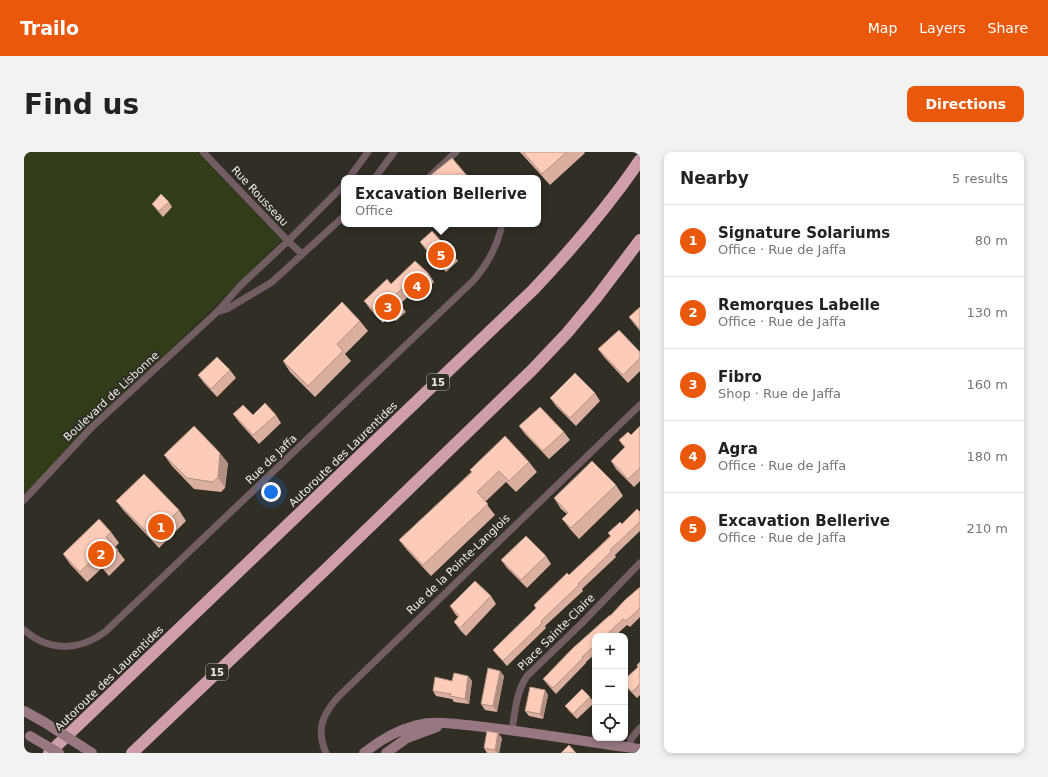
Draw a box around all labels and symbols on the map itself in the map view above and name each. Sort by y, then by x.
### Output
street label: Rue Rousseau [229,164,291,229]
pin: 5 [428,240,454,270]
pin: 4 [404,271,430,301]
pin: 3 [375,292,401,322]
street label: Boulevard de Lisbonne [61,349,162,444]
road number: 15 [427,374,449,390]
street label: Autoroute des Laurentides [286,399,400,510]
street label: Rue de Jaffa [243,432,300,487]
your location [261,482,281,502]
street label: Rue de la Pointe-Langlois [404,511,513,617]
pin: 1 [148,512,174,542]
pin: 2 [88,539,114,569]
street label: Place Sainte-Claire [515,591,598,673]
street label: Autoroute des Laurentides [52,623,166,734]
road number: 15 [206,664,228,680]

